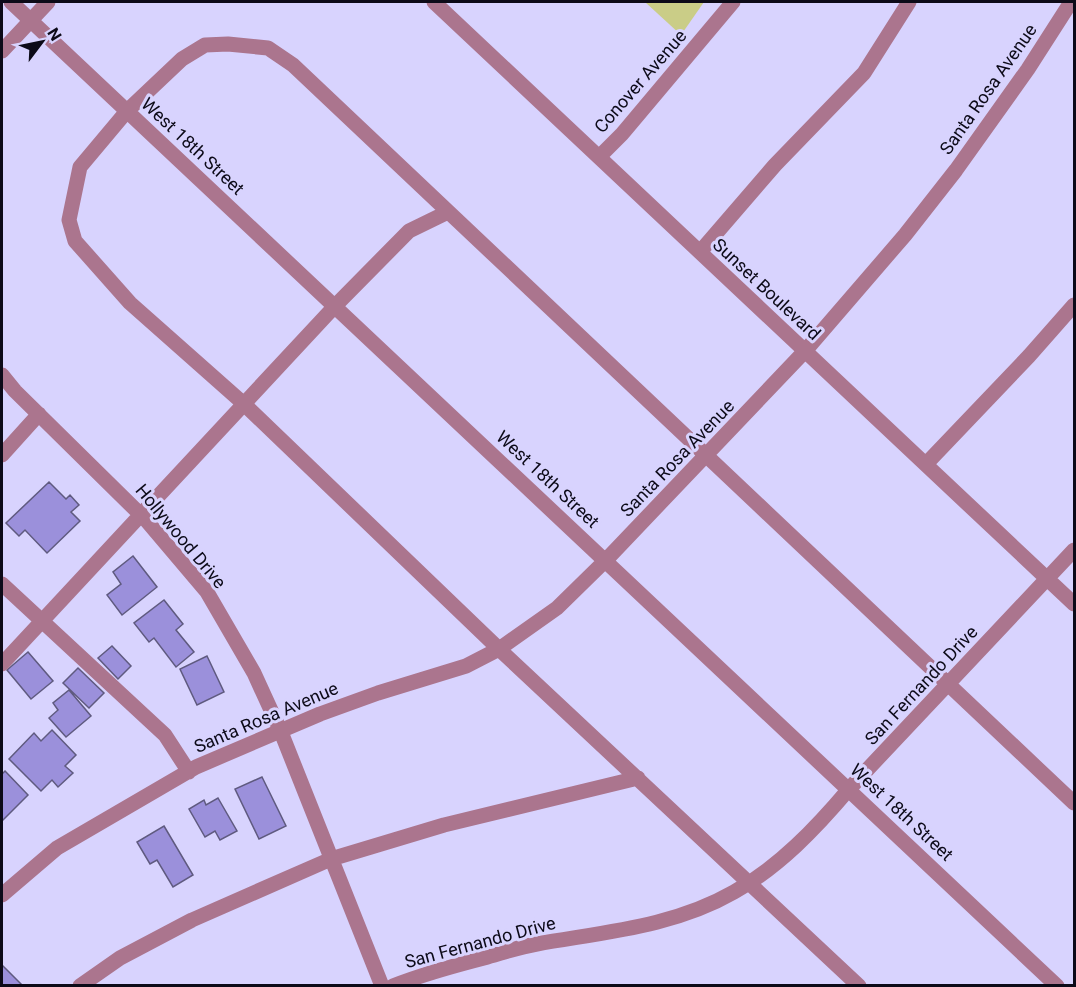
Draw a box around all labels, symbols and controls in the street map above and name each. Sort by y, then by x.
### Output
north arrow [12,12,72,72]
street label: Santa Rosa Avenue [935,20,1041,158]
text: N [43,24,65,44]
street label: Conover Avenue [590,25,690,137]
street label: West 18th Street [137,93,249,199]
street label: Sunset Boulevard [709,234,825,344]
street label: Santa Rosa Avenue [616,395,738,521]
street label: West 18th Street [492,426,604,532]
street label: Hollywood Drive [131,480,231,592]
street label: San Fernando Drive [860,621,982,749]
street label: Santa Rosa Avenue [191,677,341,757]
street label: West 18th Street [846,759,958,865]
street label: San Fernando Drive [402,912,558,972]

